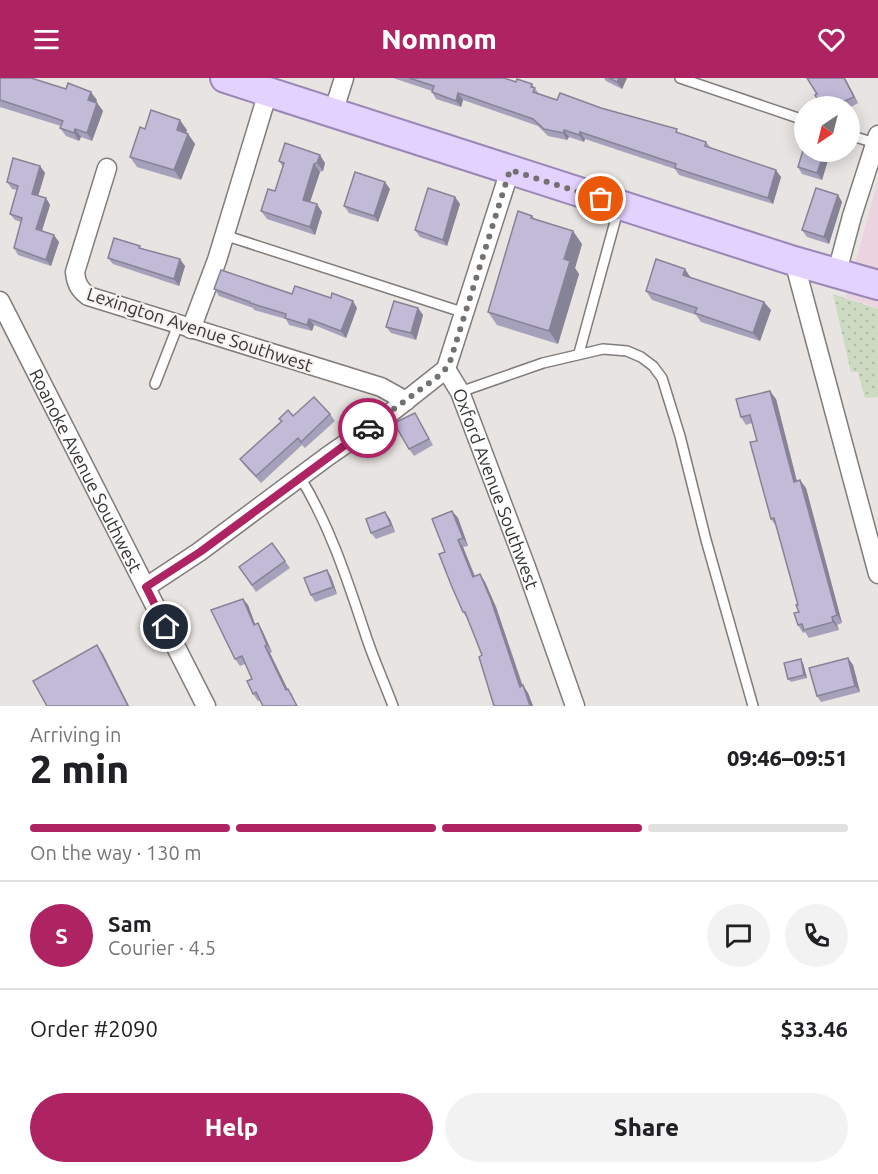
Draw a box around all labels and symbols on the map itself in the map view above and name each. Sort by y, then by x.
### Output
north arrow [794,96,860,162]
pin [575,173,626,224]
street label: Lexington Avenue Southwest [85,283,315,375]
street label: Roanoke Avenue Southwest [26,365,146,576]
street label: Oxford Avenue Southwest [449,385,543,592]
courier [338,398,398,458]
pin [140,601,191,652]

